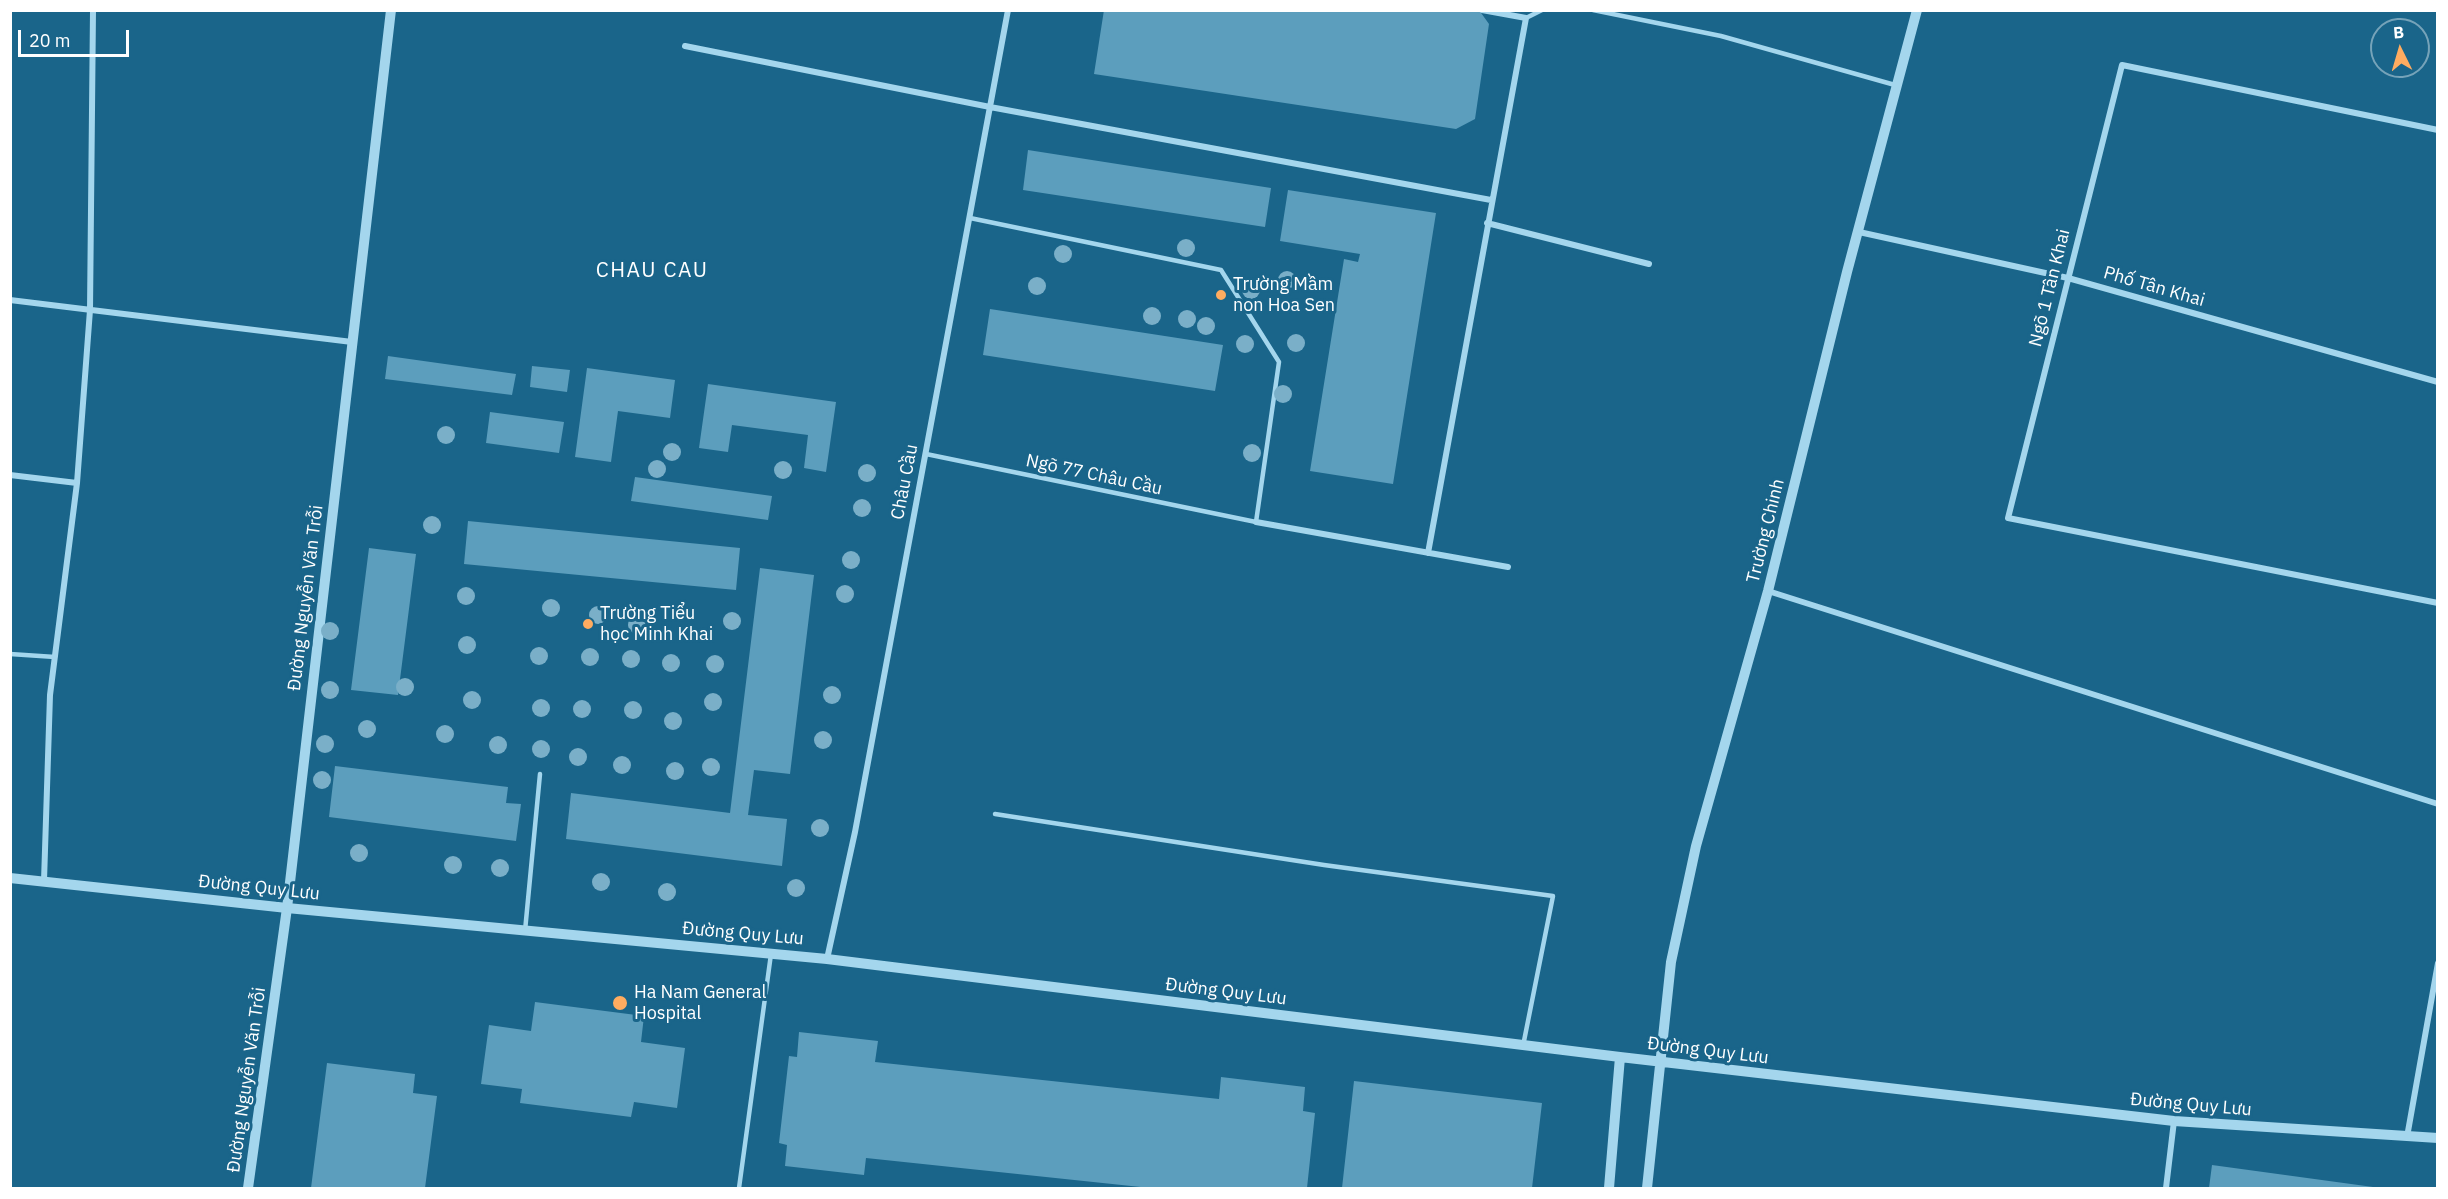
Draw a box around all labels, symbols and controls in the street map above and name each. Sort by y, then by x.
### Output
scale bar [21,18,132,56]
north arrow [2370,18,2430,78]
text: B [2392,22,2405,42]
text: 20 m [29,29,71,52]
street label: Ngõ 1 Tân Khai [2025,227,2075,349]
district label: CHAU CAU [596,258,708,284]
street label: Phố Tân Khai [2101,262,2207,312]
place label: Trường Mầm non Hoa Sen [1233,274,1335,316]
marker: Trường Mầm non Hoa Sen [1214,288,1228,302]
street label: Châu Cầu [887,442,923,522]
street label: Ngõ 77 Châu Cầu [1024,450,1164,500]
street label: Trường Chinh [1743,477,1789,585]
street label: Đường Nguyễn Văn Trỗi [284,504,328,692]
place label: Trường Tiểu học Minh Khai [600,603,713,646]
marker: Trường Tiểu học Minh Khai [581,617,595,631]
street label: Đường Quy Lưu [197,871,321,905]
street label: Đường Quy Lưu [681,918,805,950]
street label: Đường Quy Lưu [1164,974,1288,1010]
place label: Ha Nam General Hospital [634,982,766,1024]
street label: Đường Nguyễn Văn Trỗi [223,986,271,1174]
marker: Ha Nam General Hospital [611,994,629,1012]
street label: Đường Quy Lưu [1646,1033,1770,1069]
street label: Đường Quy Lưu [2129,1089,2253,1121]

